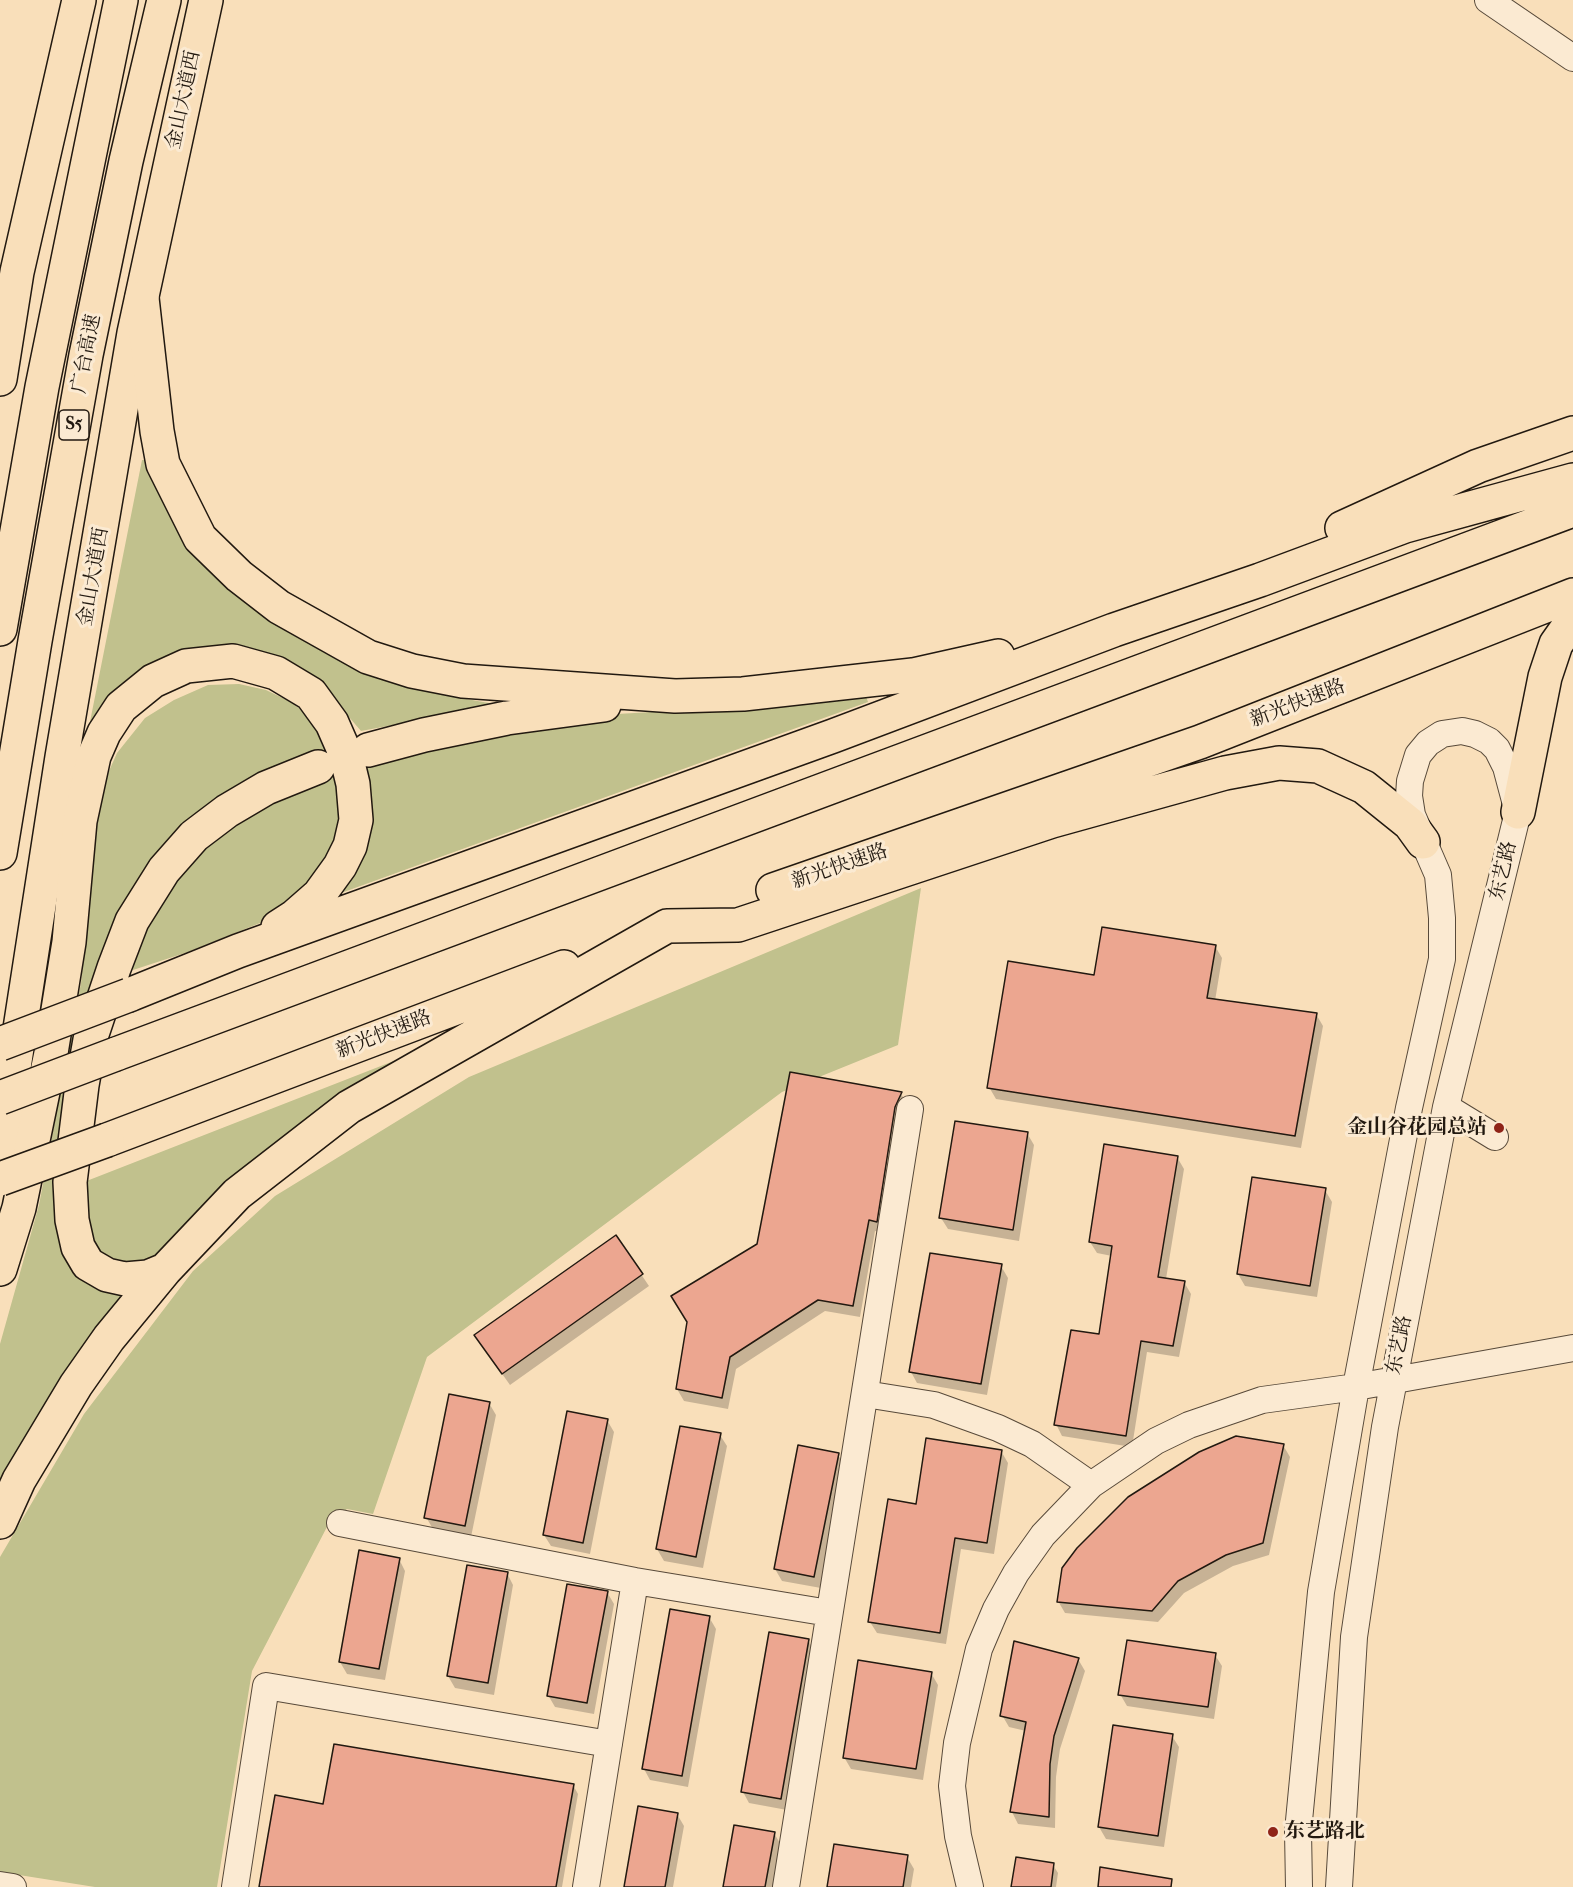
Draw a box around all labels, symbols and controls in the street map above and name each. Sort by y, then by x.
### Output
street label: 金山大道西 [162,49,206,151]
street label: 广台高速 [68,312,106,396]
road number: S5 [59,410,89,440]
street label: 金山大道西 [73,526,115,628]
street label: 新光快速路 [1247,675,1349,733]
street label: 新光快速路 [789,839,891,895]
street label: 东艺路 [1486,839,1522,903]
street label: 新光快速路 [333,1006,435,1064]
place label: 金山谷花园总站 [1347,1116,1487,1140]
marker: 金山谷花园总站 [1492,1121,1506,1135]
street label: 东艺路 [1382,1313,1418,1377]
place label: 东艺路北 [1285,1820,1365,1844]
marker: 东艺路北 [1266,1825,1280,1839]

